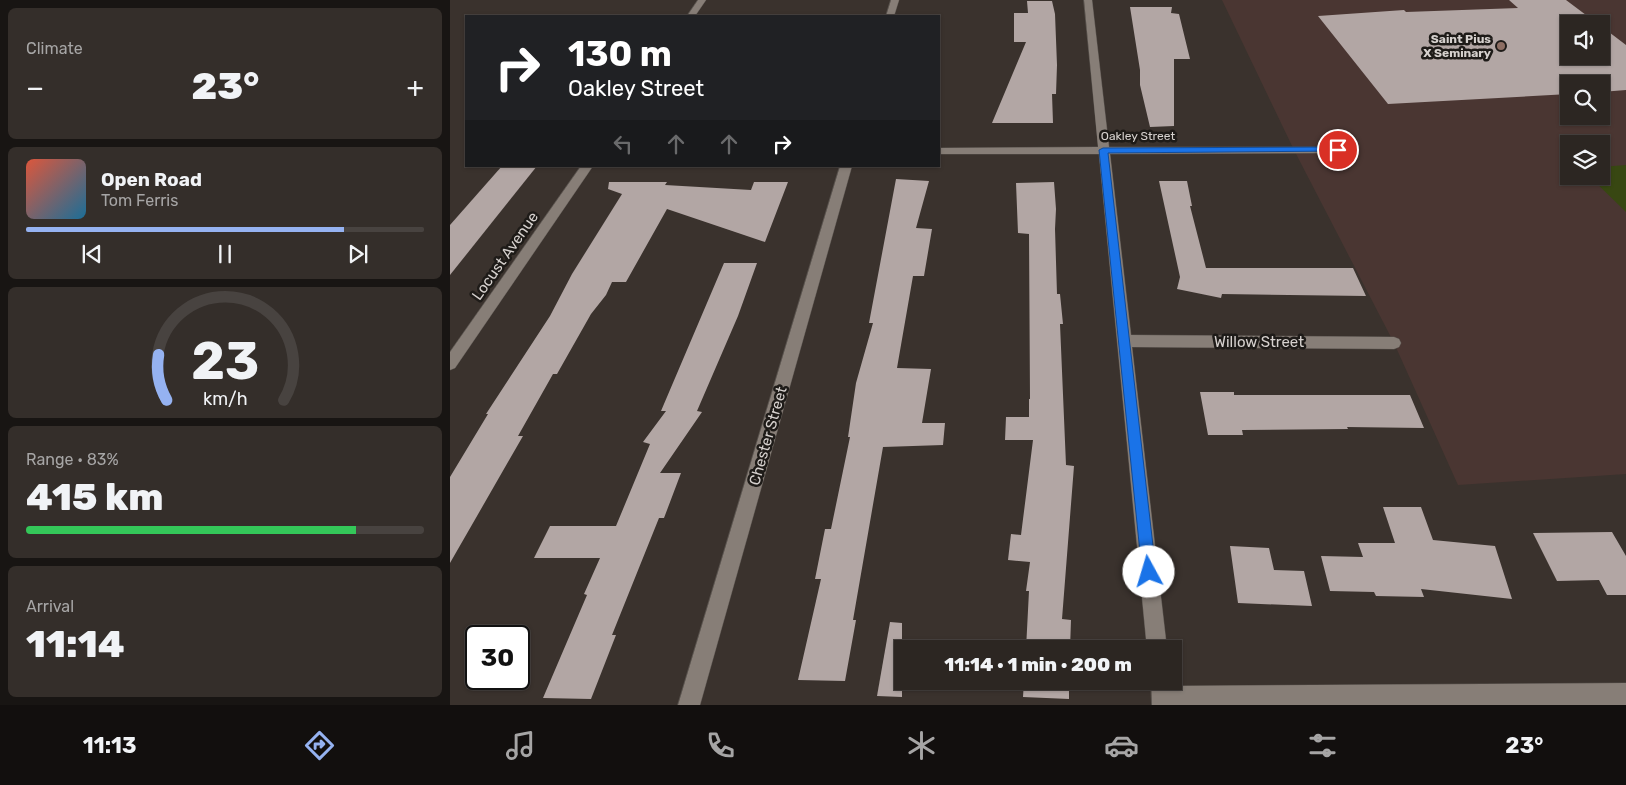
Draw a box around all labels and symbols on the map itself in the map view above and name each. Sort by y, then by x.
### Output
place label: Saint Pius X Seminary [1423,32,1491,60]
marker: Saint Pius X Seminary [1495,40,1507,52]
street label: Oakley Street [1101,129,1175,143]
pin [1317,129,1359,171]
street label: Locust Avenue [468,208,542,304]
street label: Willow Street [1214,333,1304,351]
street label: Chester Street [745,384,791,487]
position arrow [1122,545,1174,597]
speed limit sign: 30 [465,625,530,690]

